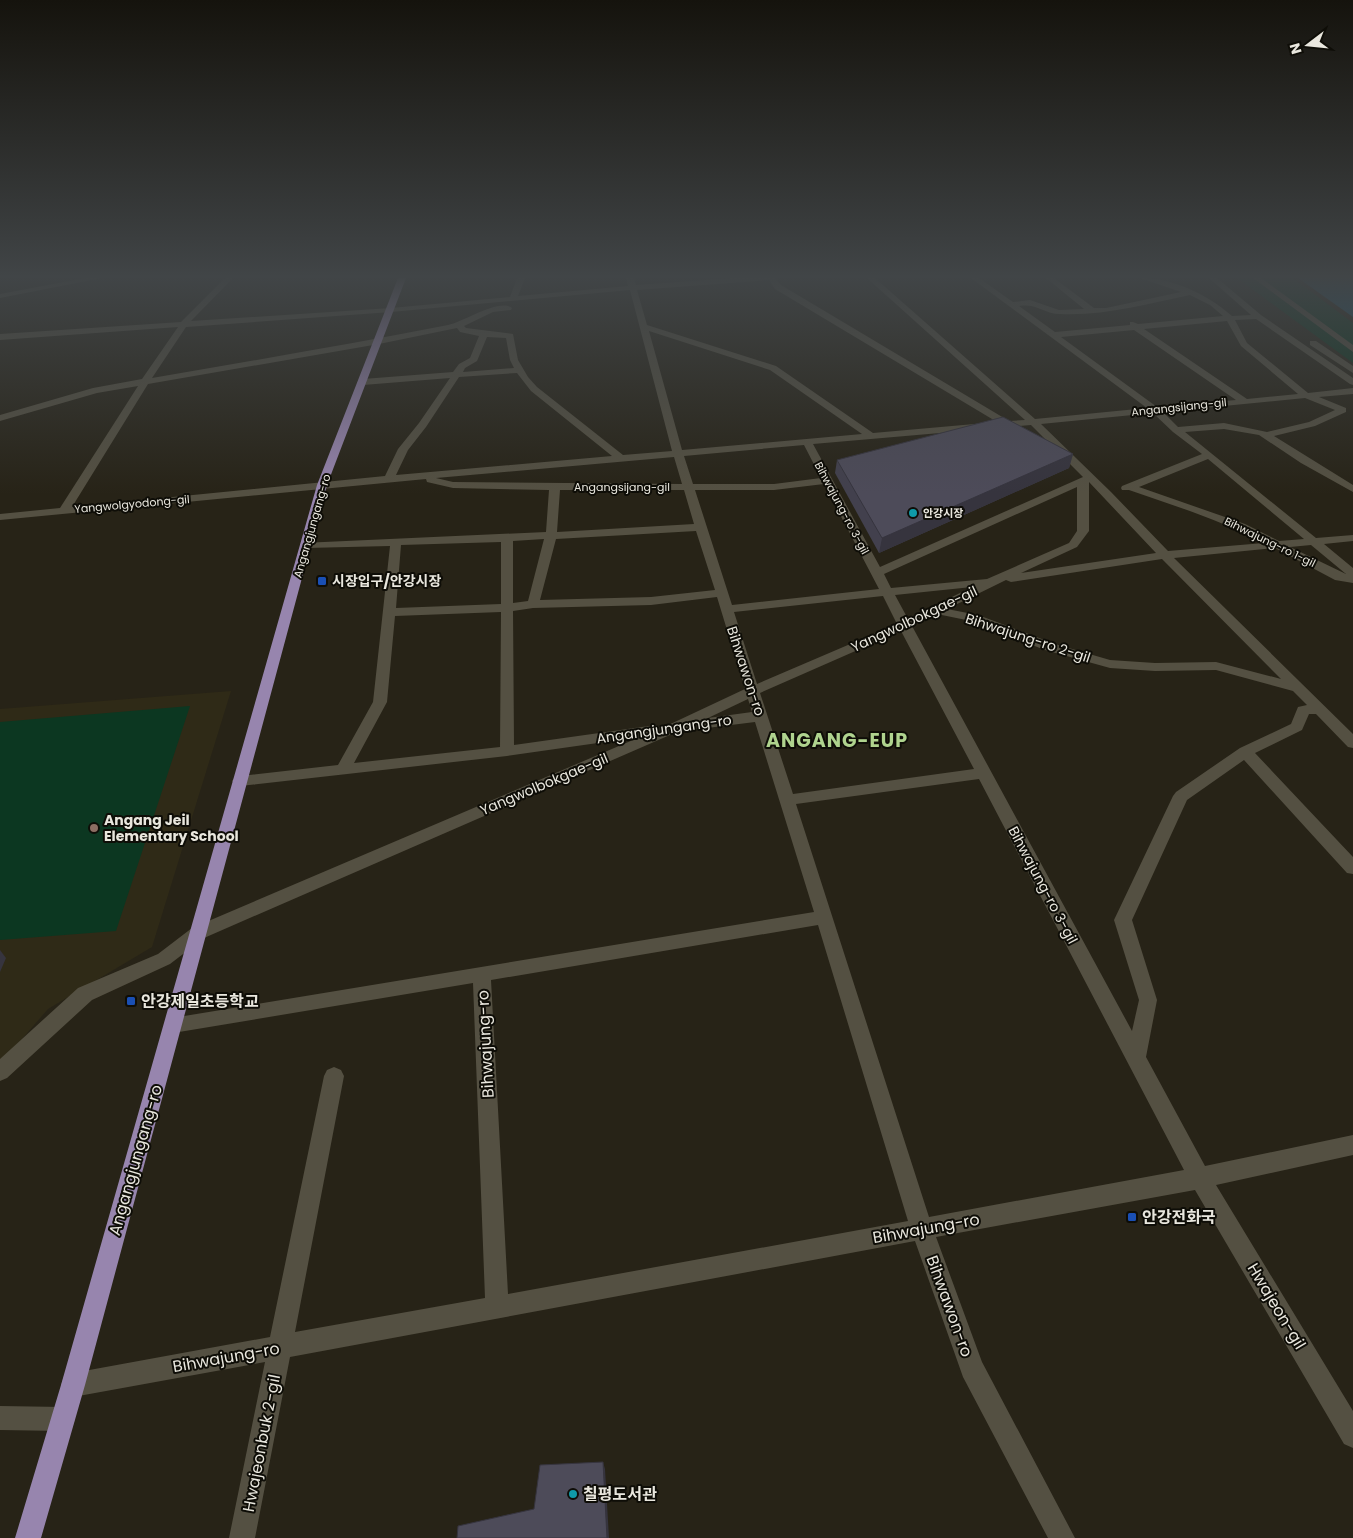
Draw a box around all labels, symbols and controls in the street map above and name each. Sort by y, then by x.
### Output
north arrow [1283,20,1333,70]
text: N [1284,41,1307,56]
street label: Angangsijang-gil [1131,394,1227,420]
street label: Bihwajung-ro 3-gil [811,459,873,557]
street label: Angangjungang-ro [290,472,334,580]
street label: Angangsijang-gil [574,479,670,495]
street label: Yangwolgyodong-gil [74,491,190,517]
place label: 안강시장 [923,505,963,521]
marker: 안강시장 [907,507,919,519]
street label: Bihwajung-ro 1-gil [1222,513,1318,571]
place label: 시장입구/안강시장 [332,571,442,591]
marker: 시장입구/안강시장 [316,575,328,587]
street label: Yangwolbokgae-gil [848,581,980,657]
street label: Bihwajung-ro 2-gil [963,608,1093,668]
street label: Bihwawon-ro [722,624,770,718]
street label: Angangjungang-ro [595,710,733,748]
district label: ANGANG-EUP [766,727,908,754]
street label: Yangwolbokgae-gil [477,748,611,820]
place label: Angang Jeil Elementary School [104,810,239,846]
marker: Angang Jeil Elementary School [88,822,100,834]
street label: Bihwajung-ro 3-gil [1003,823,1083,947]
street label: Bihwajung-ro [471,989,500,1099]
place label: 안강제일초등학교 [141,990,259,1013]
marker: 안강제일초등학교 [125,995,137,1007]
street label: Angangjungang-ro [103,1082,168,1238]
place label: 안강전화국 [1142,1206,1216,1229]
street label: Bihwajung-ro [871,1208,981,1249]
marker: 안강전화국 [1126,1211,1138,1223]
street label: Bihwawon-ro [921,1252,979,1360]
street label: Hwajeon-gil [1242,1259,1311,1354]
street label: Bihwajung-ro [171,1337,281,1378]
street label: Hwajeonbuk 2-gil [237,1372,286,1514]
place label: 칠평도서관 [583,1483,657,1506]
marker: 칠평도서관 [567,1488,579,1500]

